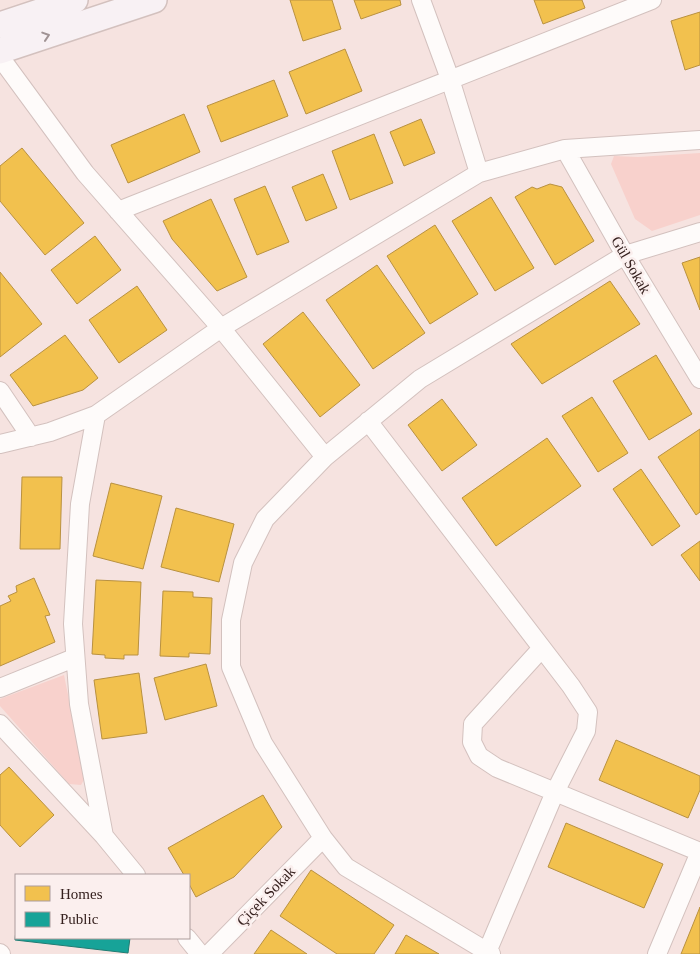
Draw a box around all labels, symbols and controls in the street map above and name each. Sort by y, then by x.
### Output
one-way arrow [42,32,50,42]
street label: Gül Sokak [608,233,654,297]
street label: Çiçek Sokak [234,863,299,929]
legend [15,874,190,939]
text: Homes [60,886,103,902]
text: Public [60,911,99,927]

